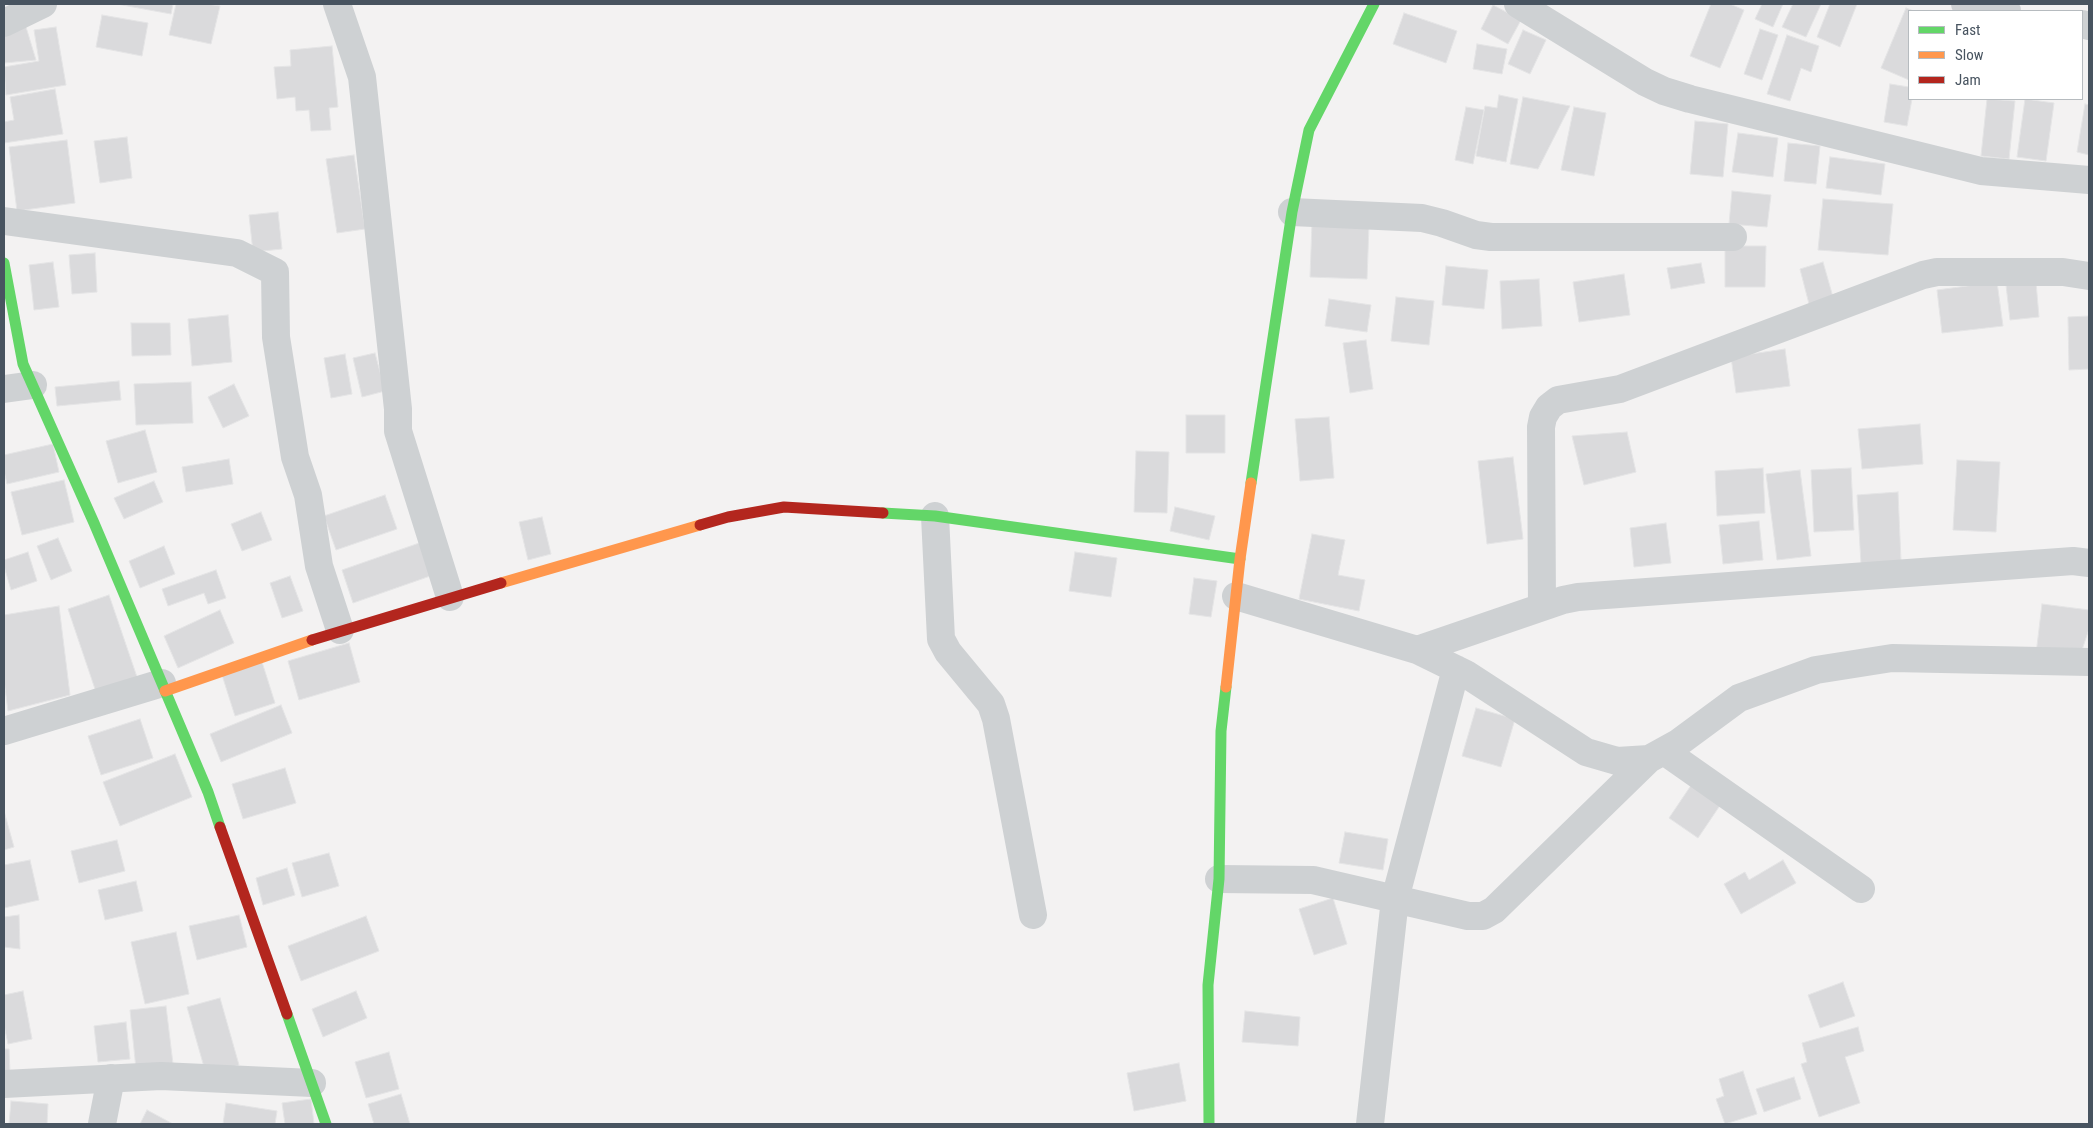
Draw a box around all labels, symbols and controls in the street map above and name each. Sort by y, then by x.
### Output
legend [1908,10,2083,100]
text: Fast [1955,21,1980,39]
text: Slow [1955,46,1984,64]
text: Jam [1955,71,1981,89]

